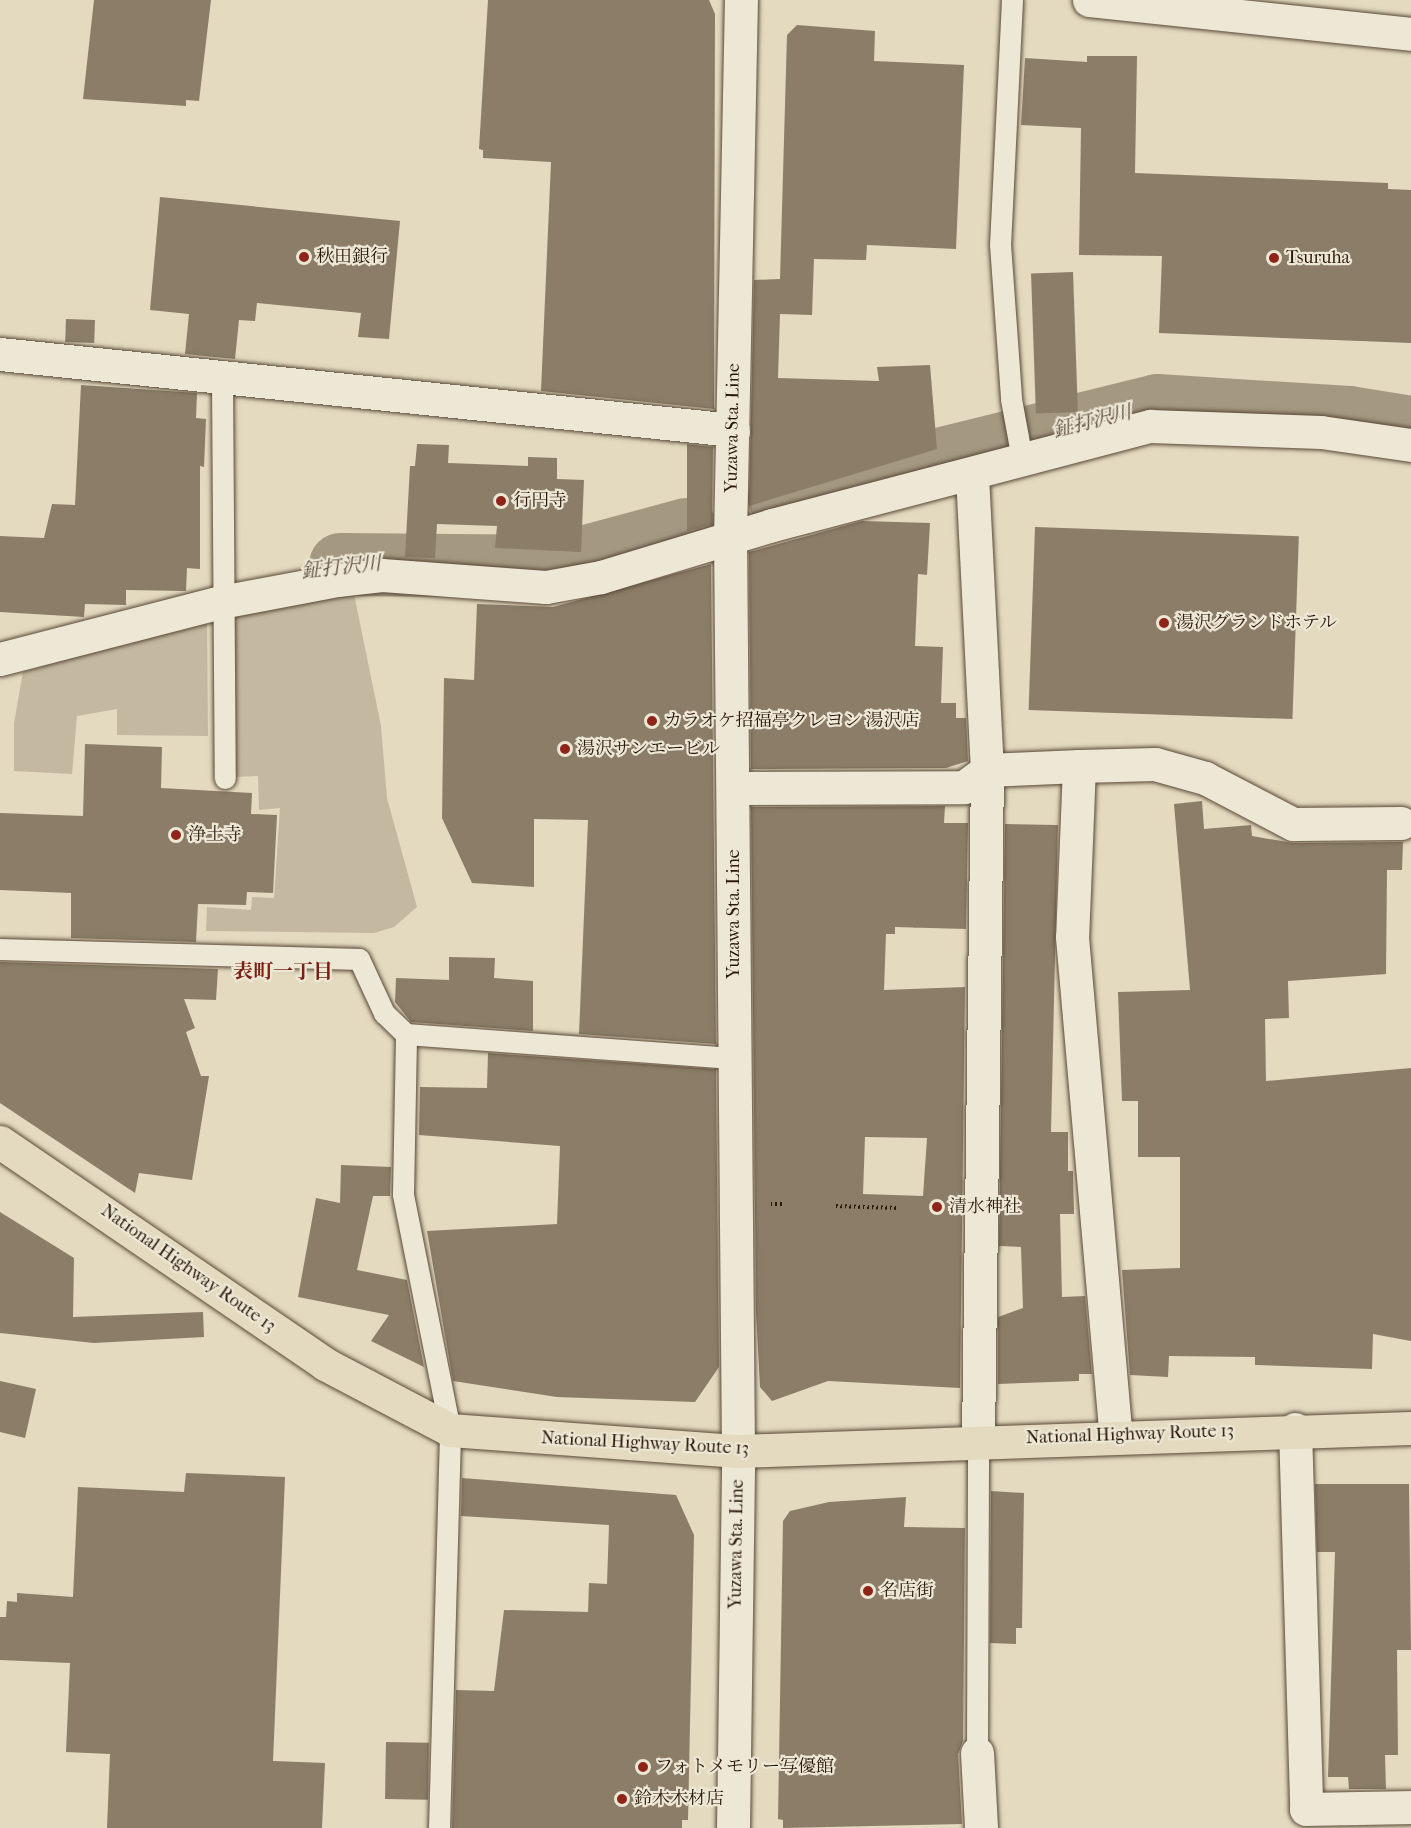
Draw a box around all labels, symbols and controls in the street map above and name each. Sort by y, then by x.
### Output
place label: 秋田銀行 [316,246,388,268]
place label: Tsuruha [1286,247,1350,269]
marker: 秋田銀行 [297,250,311,264]
marker: Tsuruha [1267,251,1281,265]
street label: Yuzawa Sta. Line [721,363,745,493]
water label: 鉦打沢川 [1050,400,1134,442]
place label: 行円寺 [513,490,567,512]
marker: 行円寺 [494,494,508,508]
water label: 鉦打沢川 [300,551,382,583]
place label: 湯沢グランドホテル [1176,612,1338,634]
marker: 湯沢グランドホテル [1157,616,1171,630]
place label: カラオケ招福亭クレヨン 湯沢店 [664,710,920,732]
marker: カラオケ招福亭クレヨン 湯沢店 [645,714,659,728]
place label: 湯沢サンエービル [577,738,721,760]
marker: 湯沢サンエービル [558,742,572,756]
place label: 浄土寺 [188,824,242,846]
marker: 浄土寺 [169,828,183,842]
street label: Yuzawa Sta. Line [723,849,745,979]
district label: 表町一丁目 [233,959,333,983]
place label: 清水神社 [949,1196,1021,1218]
street label: National Highway Route 13 [97,1200,279,1338]
marker: 清水神社 [930,1200,944,1214]
street label: National Highway Route 13 [1026,1421,1234,1449]
street label: National Highway Route 13 [540,1428,750,1460]
street label: Yuzawa Sta. Line [725,1479,749,1609]
place label: 名店街 [880,1580,934,1602]
marker: 名店街 [861,1584,875,1598]
place label: フォトメモリー写優館 [655,1756,835,1778]
marker: フォトメモリー写優館 [636,1760,650,1774]
place label: 鈴木木材店 [634,1788,724,1810]
marker: 鈴木木材店 [615,1792,629,1806]

